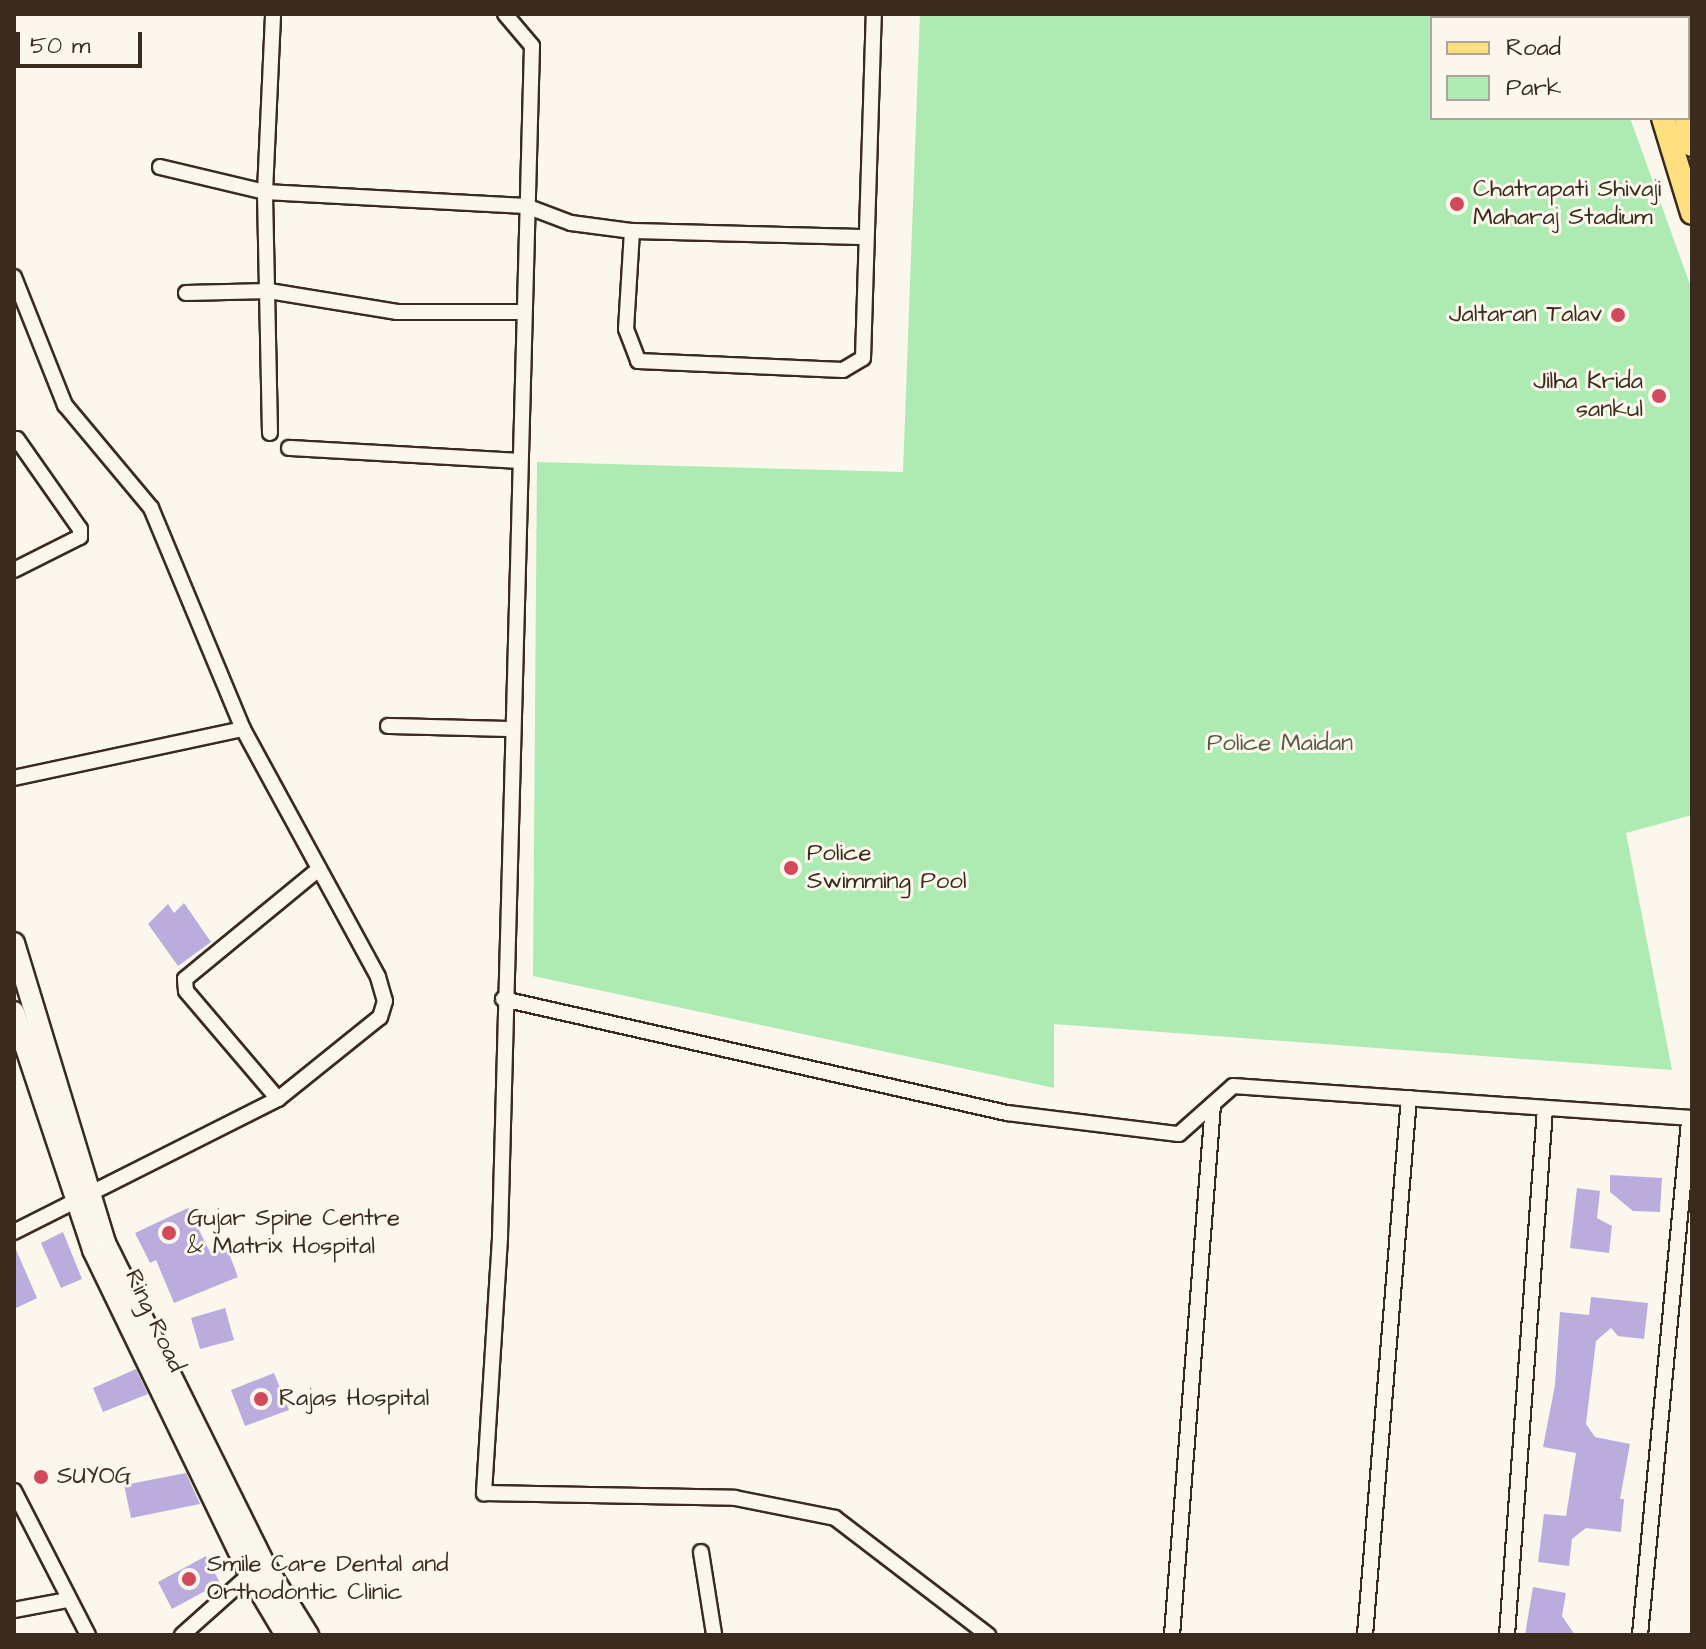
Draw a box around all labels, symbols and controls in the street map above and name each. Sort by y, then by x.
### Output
scale bar [20,16,146,66]
legend [1430,16,1690,120]
text: 50 m [30,29,90,63]
text: Road [1506,31,1561,65]
text: Park [1506,71,1562,105]
place label: Chatrapati Shivaji Maharaj Stadium [1473,176,1661,232]
marker: Chatrapati Shivaji Maharaj Stadium [1448,195,1466,213]
place label: Jaltaran Talav [1449,301,1602,329]
marker: Jaltaran Talav [1609,306,1627,324]
place label: Jilha Krida sankul [1533,368,1643,424]
marker: Jilha Krida sankul [1650,387,1668,405]
park label: Police Maidan [1207,730,1353,758]
place label: Police Swimming Pool [807,840,967,896]
marker: Police Swimming Pool [782,859,800,877]
place label: Gujar Spine Centre & Matrix Hospital [187,1205,400,1261]
marker: Gujar Spine Centre & Matrix Hospital [158,1222,180,1244]
street label: Ring Road [118,1265,190,1377]
place label: Rajas Hospital [279,1385,429,1413]
marker: Rajas Hospital [250,1388,272,1410]
place label: SUYOG [57,1463,131,1491]
marker: SUYOG [32,1468,50,1486]
place label: Smile Care Dental and Orthodontic Clinic [207,1551,448,1607]
marker: Smile Care Dental and Orthodontic Clinic [178,1568,200,1590]

